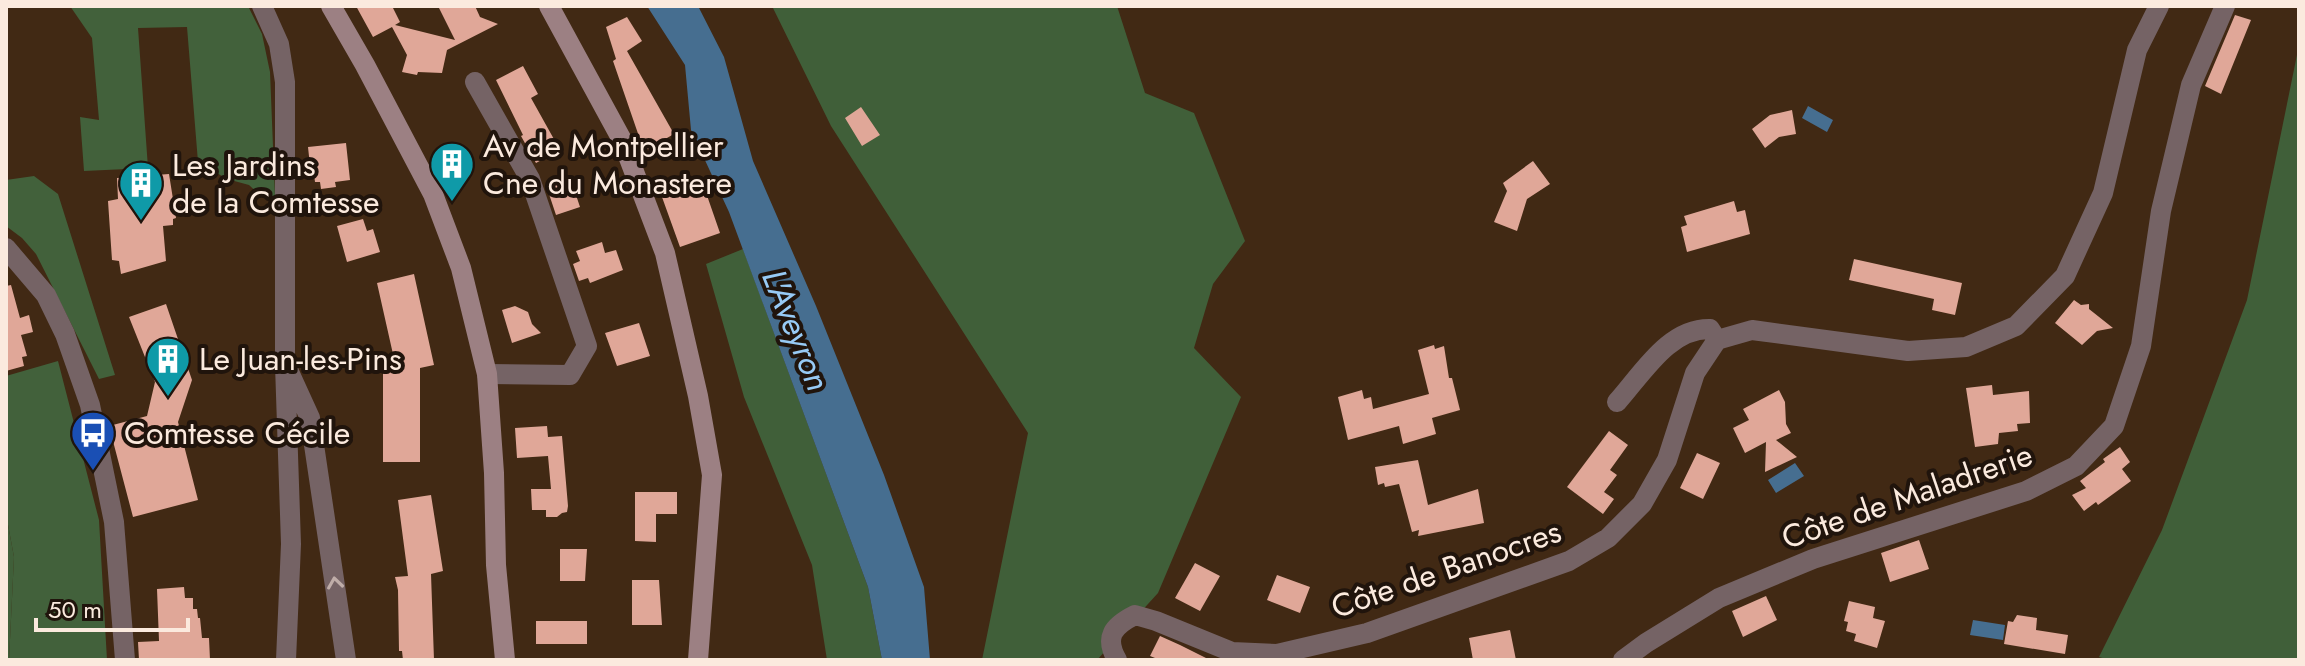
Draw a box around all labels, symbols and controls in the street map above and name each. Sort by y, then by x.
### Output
place label: Av de Montpellier Cne du Monastere [483,123,732,206]
building icon: Av de Montpellier Cne du Monastere [428,140,476,203]
place label: Les Jardins de la Comtesse [172,142,379,225]
building icon: Les Jardins de la Comtesse [117,159,165,222]
water label: L'Aveyron [749,262,843,398]
building icon: Le Juan-les-Pins [144,335,192,398]
place label: Le Juan-les-Pins [199,336,402,382]
bus stop icon: Comtesse Cécile [69,409,117,472]
place label: Comtesse Cécile [124,410,350,456]
street label: Côte de Maladrerie [1775,432,2039,560]
street label: Côte de Banocres [1325,508,1567,630]
one-way arrow [327,576,344,590]
scale bar [36,582,188,632]
text: 50 m [48,592,102,627]

